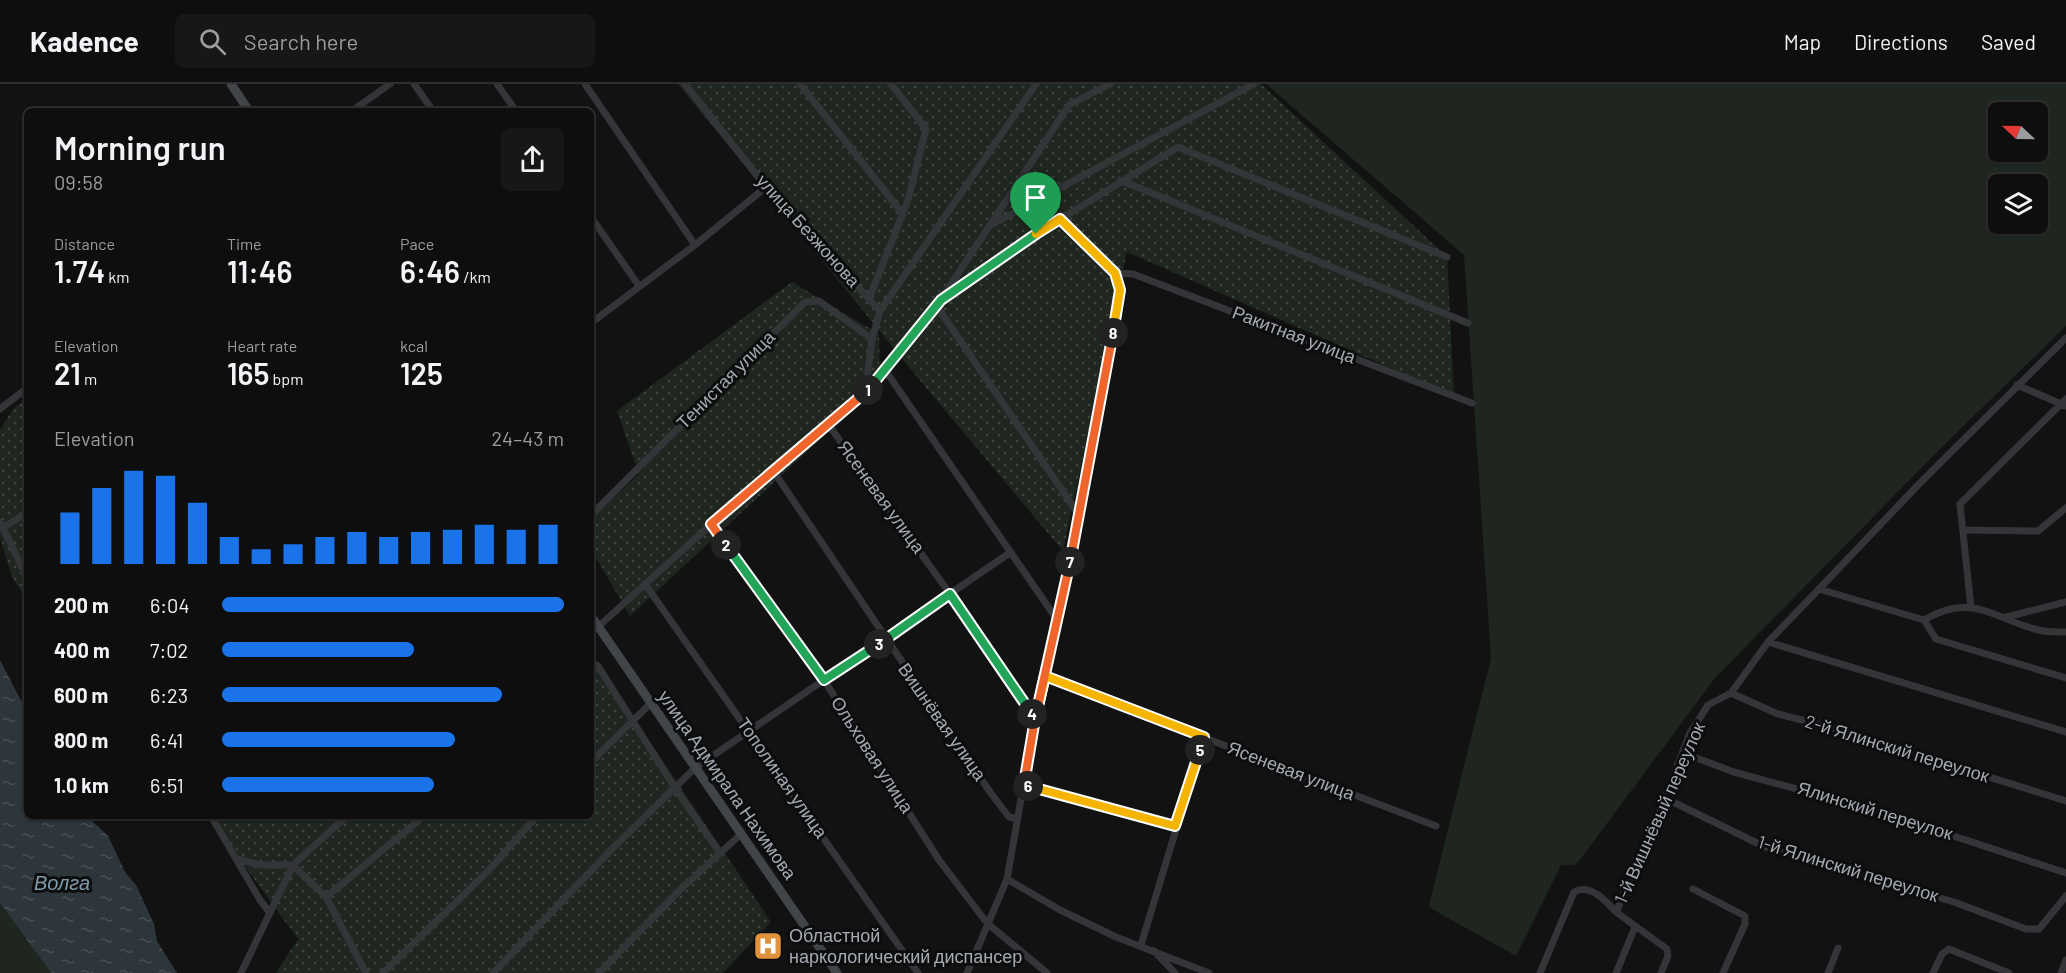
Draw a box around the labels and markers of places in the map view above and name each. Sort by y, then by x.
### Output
pin [1010,172,1061,234]
pin: 8 [1098,318,1128,348]
pin: 1 [853,375,883,405]
pin: 2 [711,530,741,560]
pin: 7 [1055,547,1085,577]
pin: 3 [864,629,894,659]
pin: 4 [1017,699,1047,729]
pin: 5 [1185,735,1215,765]
pin: 6 [1013,771,1043,801]
place label: Областной наркологический диспансер [789,924,1022,967]
hospital icon: Областной наркологический диспансер [752,930,784,962]

